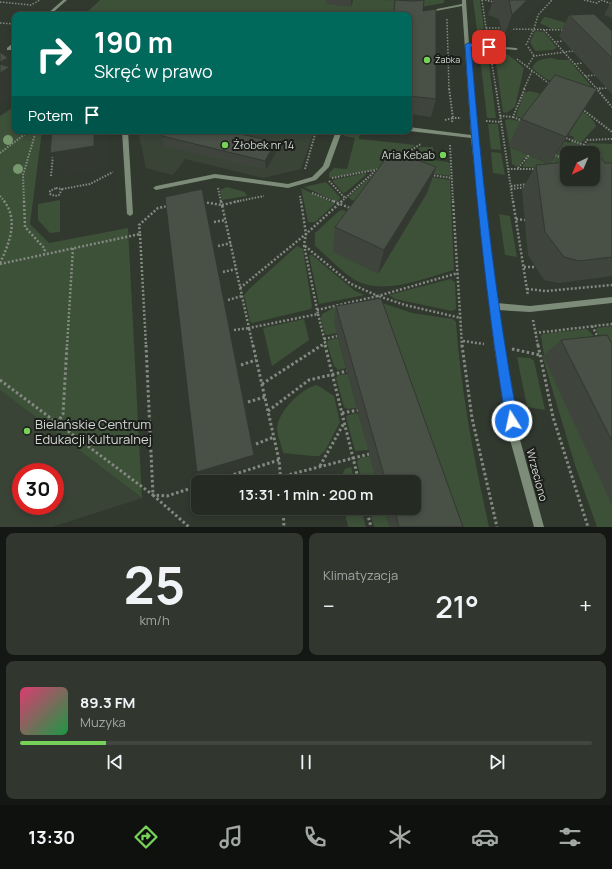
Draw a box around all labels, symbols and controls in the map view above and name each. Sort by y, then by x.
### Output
text: 190 m [94,23,173,61]
icon: right [28,28,80,80]
pin [472,30,506,64]
icon: arrive [478,36,500,58]
place label: Żabka [435,53,460,66]
marker: Żabka [422,55,432,65]
text: Skręć w prawo [94,59,213,83]
icon: arrive [81,104,103,126]
text: Potem [28,105,73,126]
place label: Żłobek nr 14 [233,137,294,152]
marker: Żłobek nr 14 [220,140,230,150]
north arrow [560,146,600,186]
map controls [560,146,600,186]
place label: Aria Kebab [382,147,435,162]
marker: Aria Kebab [438,150,448,160]
position arrow [491,400,533,442]
place label: Bielańskie Centrum Edukacji Kulturalnej [35,415,152,448]
marker: Bielańskie Centrum Edukacji Kulturalnej [22,426,32,436]
street label: Wrzeciono [523,447,552,503]
speed limit sign: 30 [12,463,64,515]
text: 13:31 · 1 min · 200 m [239,484,373,505]
text: 25 [124,549,185,620]
text: Klimatyzacja [323,566,398,584]
text: 21° [435,586,479,627]
text: − [323,591,335,621]
text: + [579,591,592,621]
text: km/h [139,611,170,629]
text: 89.3 FM [80,692,135,713]
text: Muzyka [80,713,126,731]
icon: previous [104,751,126,773]
icon: pause [295,751,317,773]
icon: next [486,751,508,773]
icon: directions [132,823,160,851]
icon: music [217,823,245,851]
icon: phone [301,823,329,851]
icon: climate [386,823,414,851]
icon: car [471,823,499,851]
icon: filters [556,823,584,851]
text: 13:30 [28,825,75,849]

